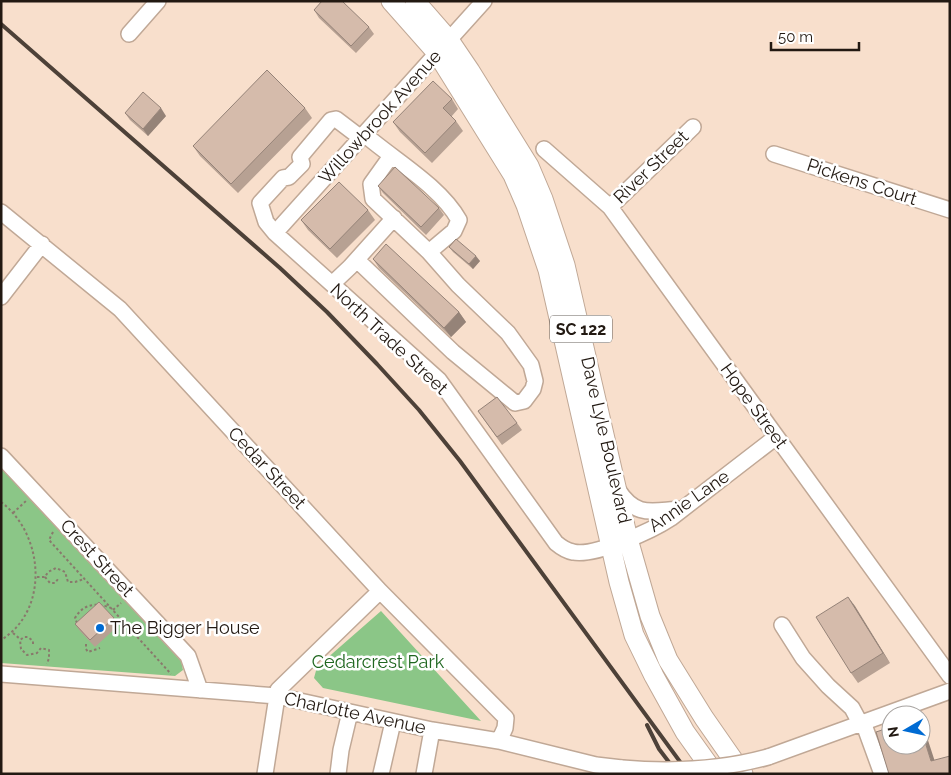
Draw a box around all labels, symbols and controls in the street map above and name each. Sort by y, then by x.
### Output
scale bar [771,20,858,52]
text: 50 m [778,28,813,46]
street label: Willowbrook Avenue [314,45,446,188]
street label: River Street [609,126,692,207]
street label: Pickens Court [804,154,920,209]
street label: North Trade Street [326,279,452,399]
road number: SC 122 [550,316,612,342]
street label: Dave Lyle Boulevard [577,354,636,525]
street label: Hope Street [717,359,792,452]
street label: Cedar Street [224,422,311,513]
street label: Annie Lane [644,465,733,536]
street label: Crest Street [56,515,139,601]
place label: The Bigger House [110,617,260,638]
marker: The Bigger House [94,622,106,634]
park label: Cedarcrest Park [312,651,445,672]
street label: Charlotte Avenue [282,687,428,738]
north arrow [881,705,931,755]
text: N [884,726,902,739]

